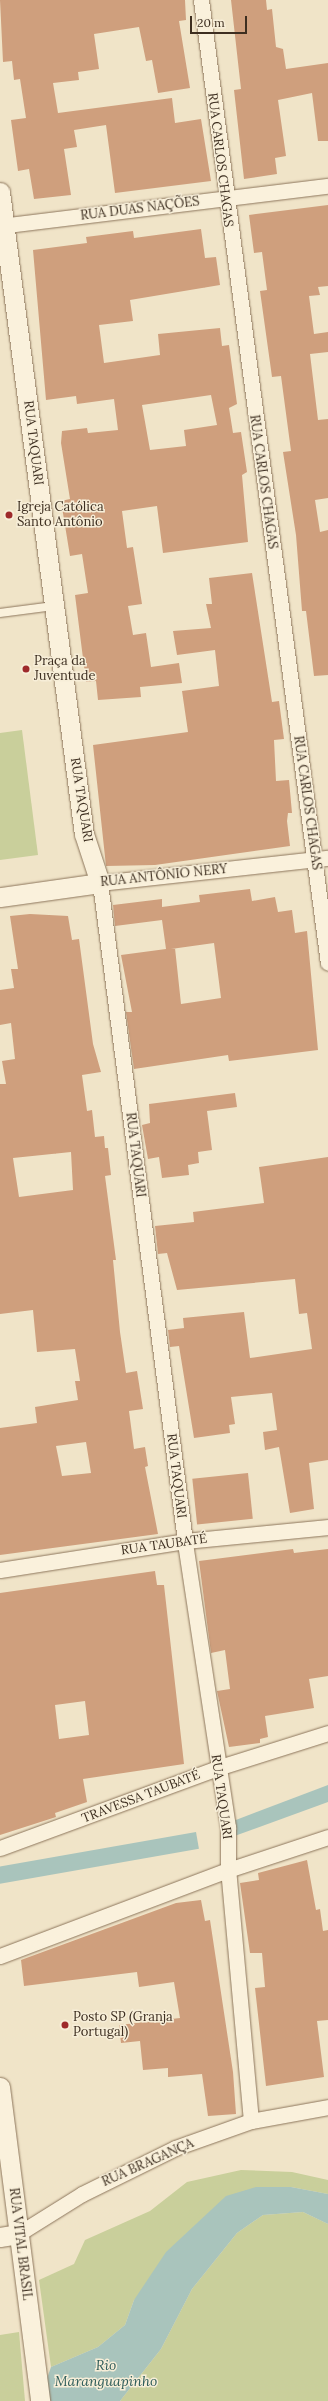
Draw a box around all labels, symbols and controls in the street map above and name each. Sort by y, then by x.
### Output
scale bar [192,8,249,34]
text: 20 m [197,15,225,30]
street label: RUA CARLOS CHAGAS [204,92,236,228]
street label: RUA DUAS NAÇÕES [80,194,200,224]
street label: RUA TAQUARI [20,400,46,486]
street label: RUA CARLOS CHAGAS [246,414,280,550]
place label: Igreja Católica Santo Antônio [17,500,104,531]
marker: Igreja Católica Santo Antônio [4,510,14,520]
place label: Praça da Juventude [34,654,95,685]
marker: Praça da Juventude [21,664,31,674]
street label: RUA CARLOS CHAGAS [290,735,324,871]
street label: RUA TAQUARI [67,757,95,843]
street label: RUA ANTÔNIO NERY [100,862,228,890]
street label: RUA TAQUARI [122,1112,148,1198]
street label: RUA TAQUARI [163,1433,189,1519]
street label: RUA TAUBATÉ [120,1531,208,1559]
street label: RUA TAQUARI [207,1754,235,1840]
street label: TRAVESSA TAUBATÉ [80,1767,202,1827]
place label: Posto SP (Granja Portugal) [73,2010,173,2041]
marker: Posto SP (Granja Portugal) [60,2020,70,2030]
street label: RUA BRAGANÇA [100,2136,196,2190]
street label: RUA VITAL BRASIL [5,2187,35,2301]
water label: Rio Maranguapinho [55,2357,157,2390]

